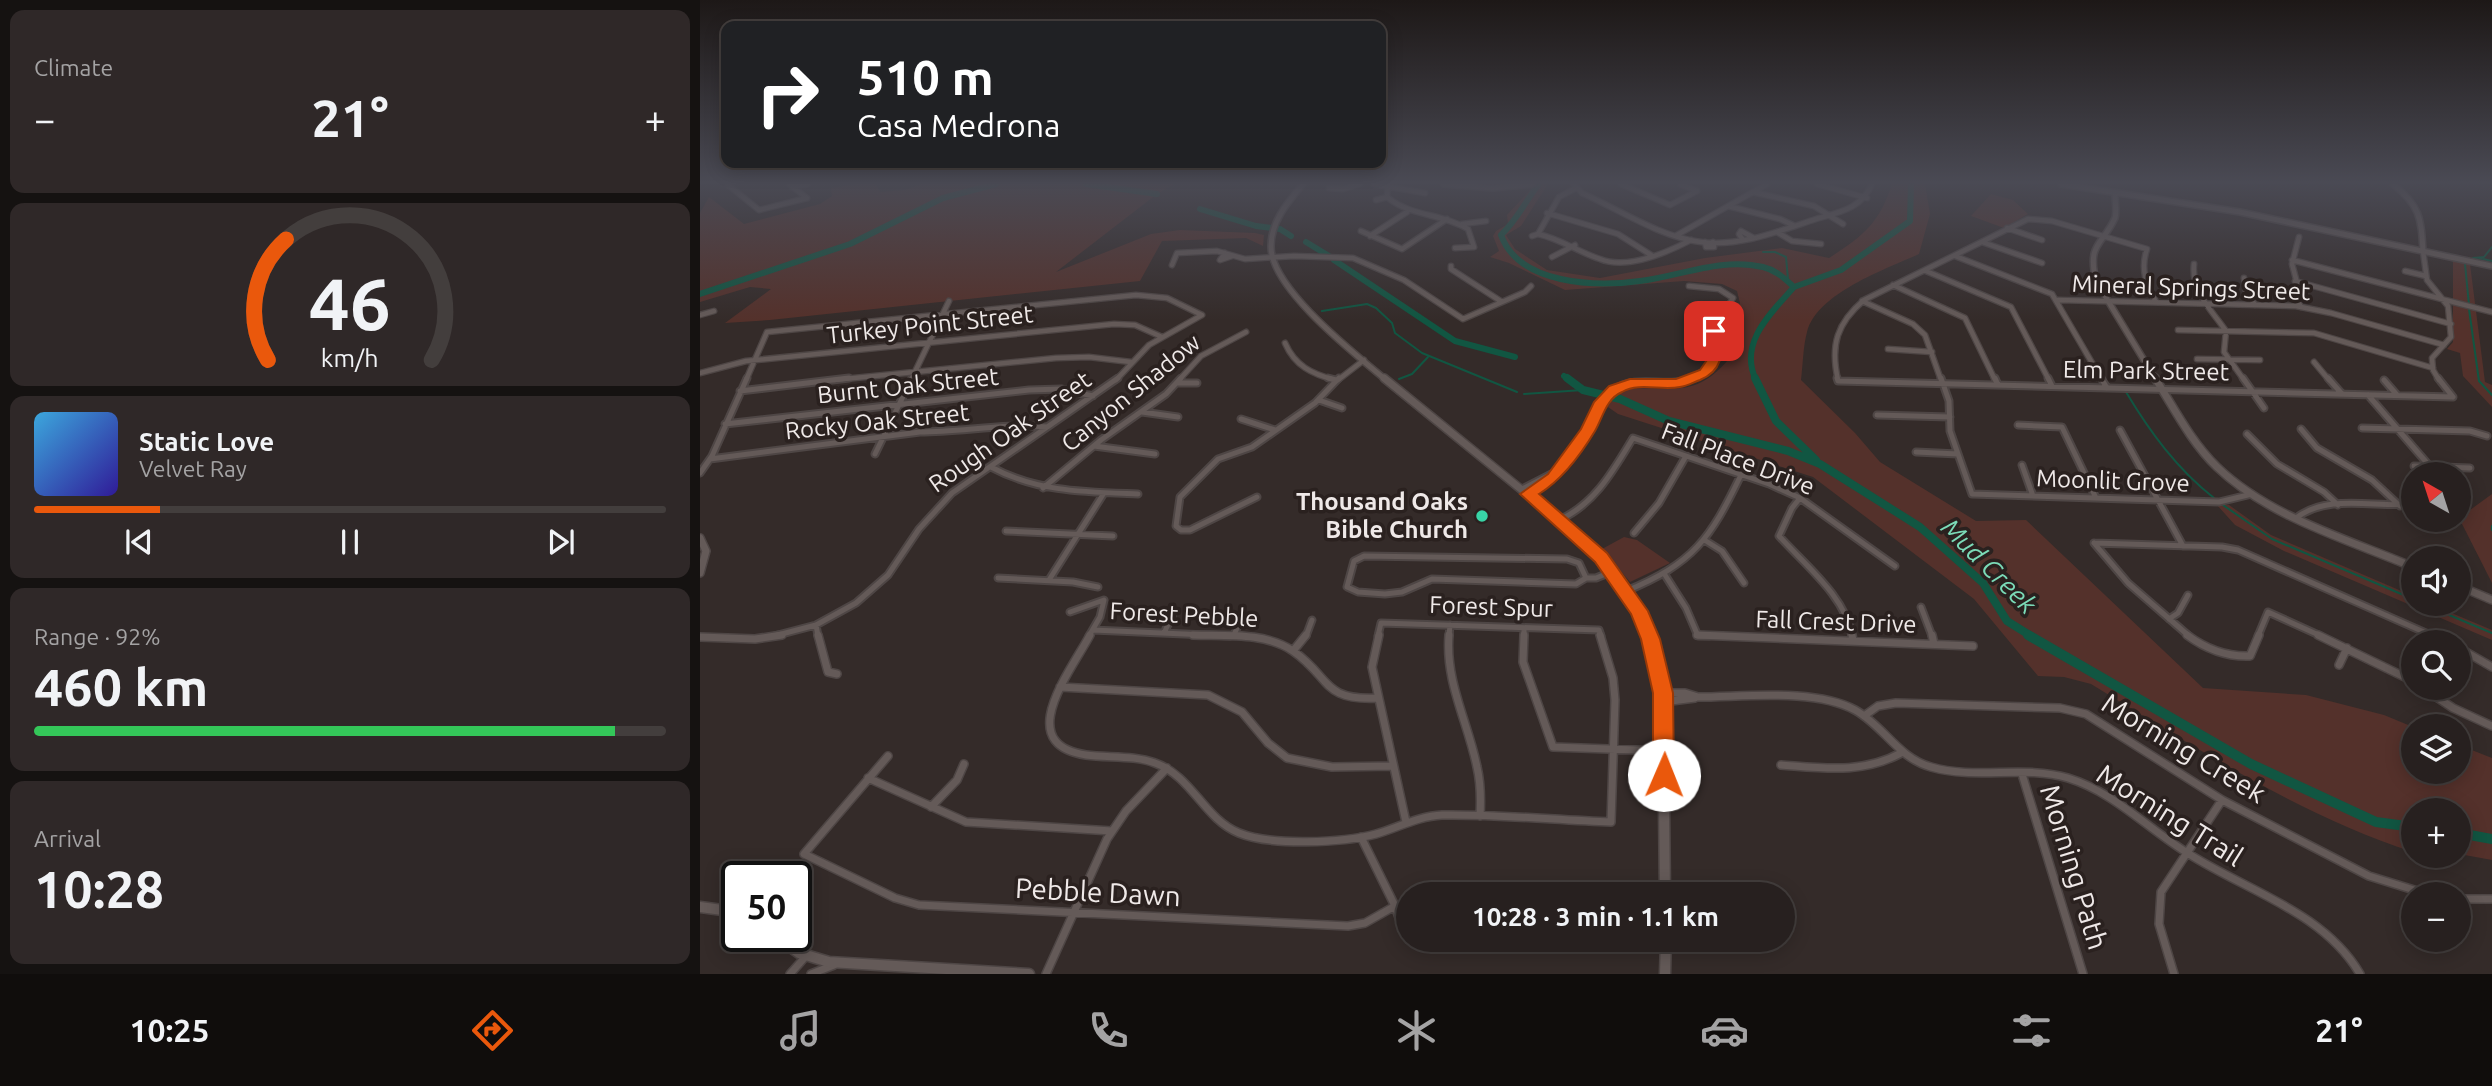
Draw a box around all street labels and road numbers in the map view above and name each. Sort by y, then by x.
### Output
street label: Mineral Springs Street [2071,270,2311,305]
street label: Turkey Point Street [826,300,1035,349]
street label: Canyon Shadow [1056,328,1206,457]
street label: Elm Park Street [2063,356,2230,385]
street label: Burnt Oak Street [816,362,1001,408]
street label: Rough Oak Street [924,365,1096,497]
street label: Rocky Oak Street [784,398,971,445]
street label: Fall Place Drive [1658,417,1819,500]
street label: Moonlit Grove [2036,464,2190,497]
street label: Forest Spur [1429,591,1553,622]
street label: Forest Pebble [1109,597,1259,632]
street label: Fall Crest Drive [1755,605,1917,638]
street label: Morning Creek [2097,687,2272,809]
street label: Morning Trail [2092,757,2249,872]
street label: Morning Path [2035,781,2114,953]
street label: Pebble Dawn [1015,872,1181,911]

